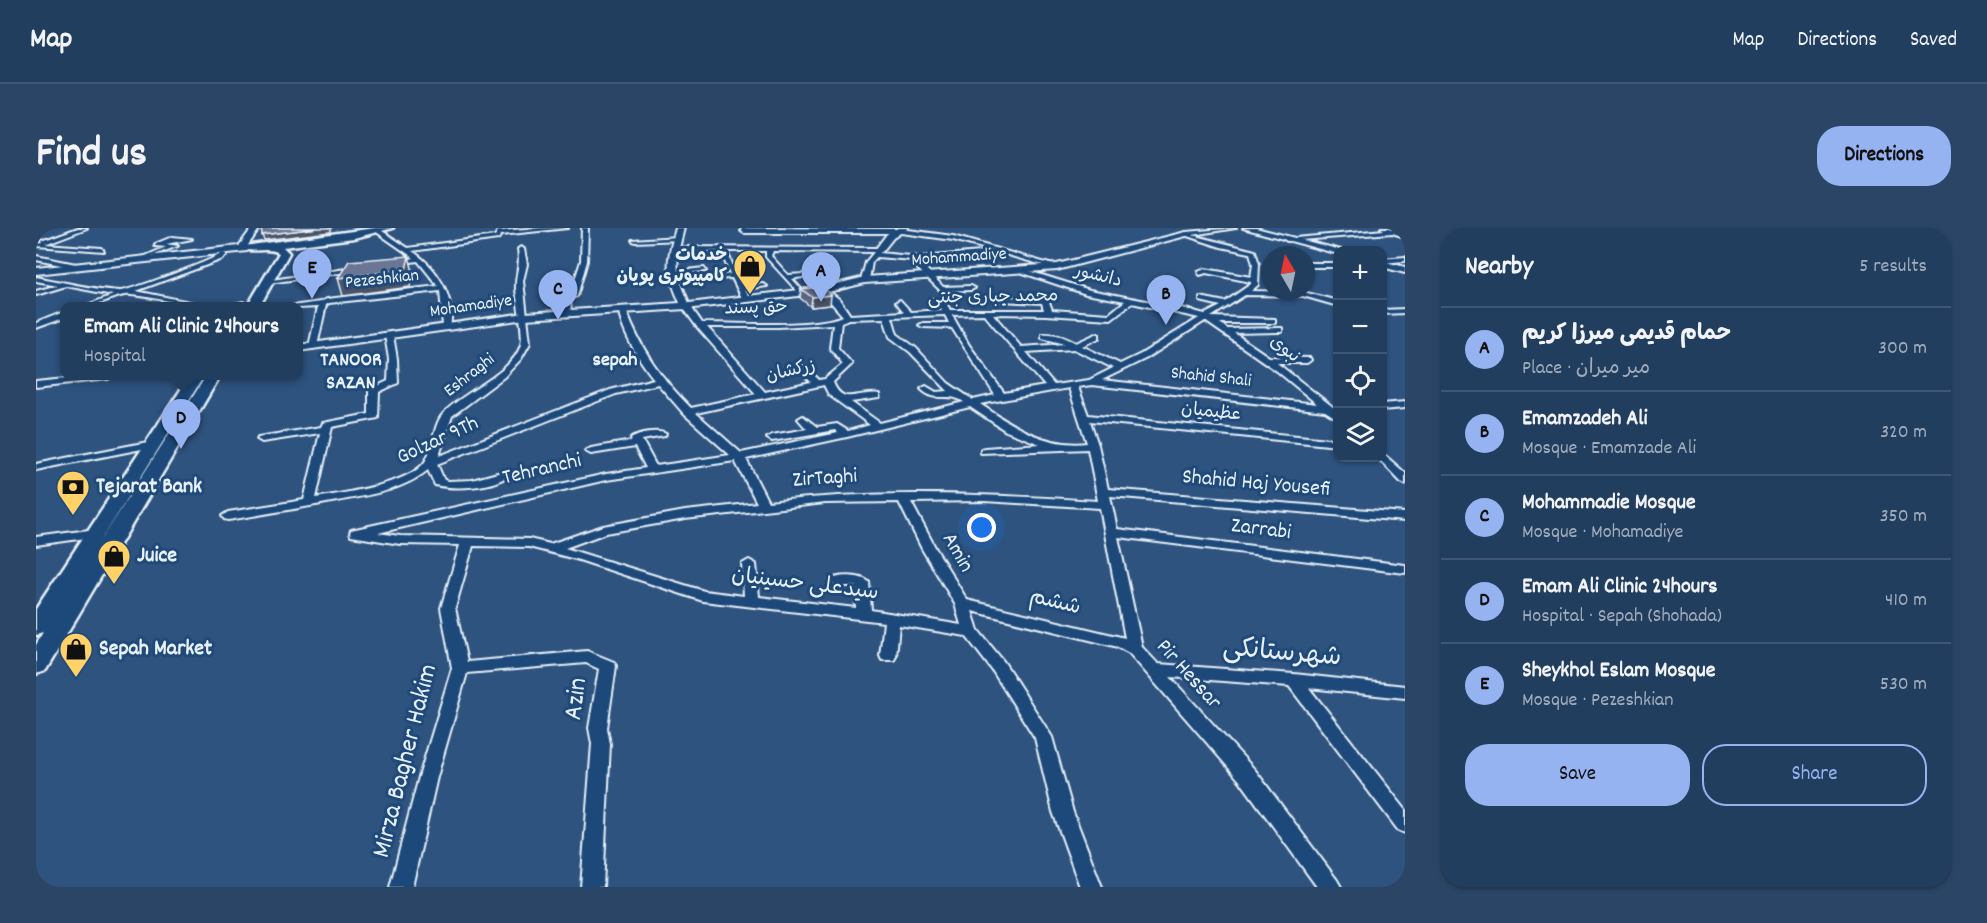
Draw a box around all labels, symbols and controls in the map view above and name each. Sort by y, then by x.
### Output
text: Map [30,21,72,61]
text: Map [1733,26,1764,56]
text: Directions [1797,26,1877,56]
text: Saved [1910,26,1957,56]
text: Find us [36,126,147,186]
button: Directions [1817,126,1951,186]
street label: Mohammadiye [911,242,1008,274]
place label: خدمات کامپیوتری پویان [616,244,727,290]
north arrow [1261,246,1315,300]
map controls [1333,246,1387,462]
button: + [1333,246,1387,300]
shop icon: خدمات کامپیوتری پویان [732,248,768,295]
text: Nearby [1465,249,1533,286]
pin: E [292,250,332,299]
pin: A [802,253,840,302]
text: 5 results [1859,253,1927,281]
street label: دانشور [1070,259,1124,295]
street label: Pezeshkian [344,264,420,296]
pin: C [538,270,578,320]
pin: B [1146,276,1186,325]
street label: محمد جباری جنتی [928,284,1058,312]
street label: Mohamadiye [428,289,514,325]
street label: حق پسند [724,295,788,323]
button: − [1333,300,1387,354]
popup [60,302,303,380]
text: Emam Ali Clinic 24hours [84,312,279,343]
text: حمام قدیمی میرزا کریم [1522,319,1731,350]
street label: نبوی [1264,330,1304,370]
text: A [1479,335,1490,363]
text: 300 m [1878,335,1927,363]
text: Hospital [84,343,146,371]
district label: TANOOR SAZAN [320,347,382,398]
district label: sepah [593,347,637,375]
street label: Eshraghi [439,348,501,404]
street label: زرکشان [764,354,818,390]
button: locate [1333,354,1387,408]
text: Place · میر میران [1522,355,1650,383]
street label: Shahid Shali [1169,361,1253,395]
street label: عظیمیان [1180,397,1242,429]
pin: D [162,400,200,449]
text: Emamzadeh Ali [1522,404,1648,435]
button: layers [1333,408,1387,462]
street label: Golzar 9Th [392,409,484,473]
text: B [1480,419,1489,447]
text: 320 m [1880,419,1927,447]
text: Mosque · Emamzade Ali [1522,435,1696,463]
street label: Tehranchi [499,446,585,494]
street label: ZirTaghi [792,461,858,497]
street label: Shahid Haj Yousefi [1181,462,1331,506]
bank icon: Tejarat Bank [55,469,91,516]
place label: Tejarat Bank [96,472,202,503]
text: Mohammadie Mosque [1522,488,1696,519]
text: C [1480,503,1489,531]
text: 350 m [1880,503,1927,531]
street label: Zarrabi [1229,511,1293,549]
your location [967,513,996,542]
text: Mosque · Mohamadiye [1522,519,1683,547]
street label: Amin [933,527,981,579]
shop icon: Juice [96,538,132,585]
place label: Juice [137,541,177,572]
street label: سیدعلی حسینیان [730,561,880,609]
text: Emam Ali Clinic 24hours [1522,572,1718,603]
street label: ششم [1026,582,1084,624]
text: D [1479,587,1490,615]
text: 410 m [1885,587,1927,615]
text: Hospital · Sepah (Shohada) [1522,603,1722,631]
street label: شهرستانکی [1221,629,1343,679]
shop icon: Sepah Market [58,631,94,678]
street label: Pir Hessar [1148,633,1229,718]
place label: Sepah Market [99,634,213,665]
text: Sheykhol Eslam Mosque [1522,656,1715,687]
street label: Mirza Bagher Hakim [363,660,449,862]
text: E [1480,671,1489,699]
text: 530 m [1880,671,1927,699]
street label: Azin [555,676,599,722]
text: Mosque · Pezeshkian [1522,687,1673,715]
button: Save [1465,744,1690,806]
button: Share [1702,744,1927,806]

